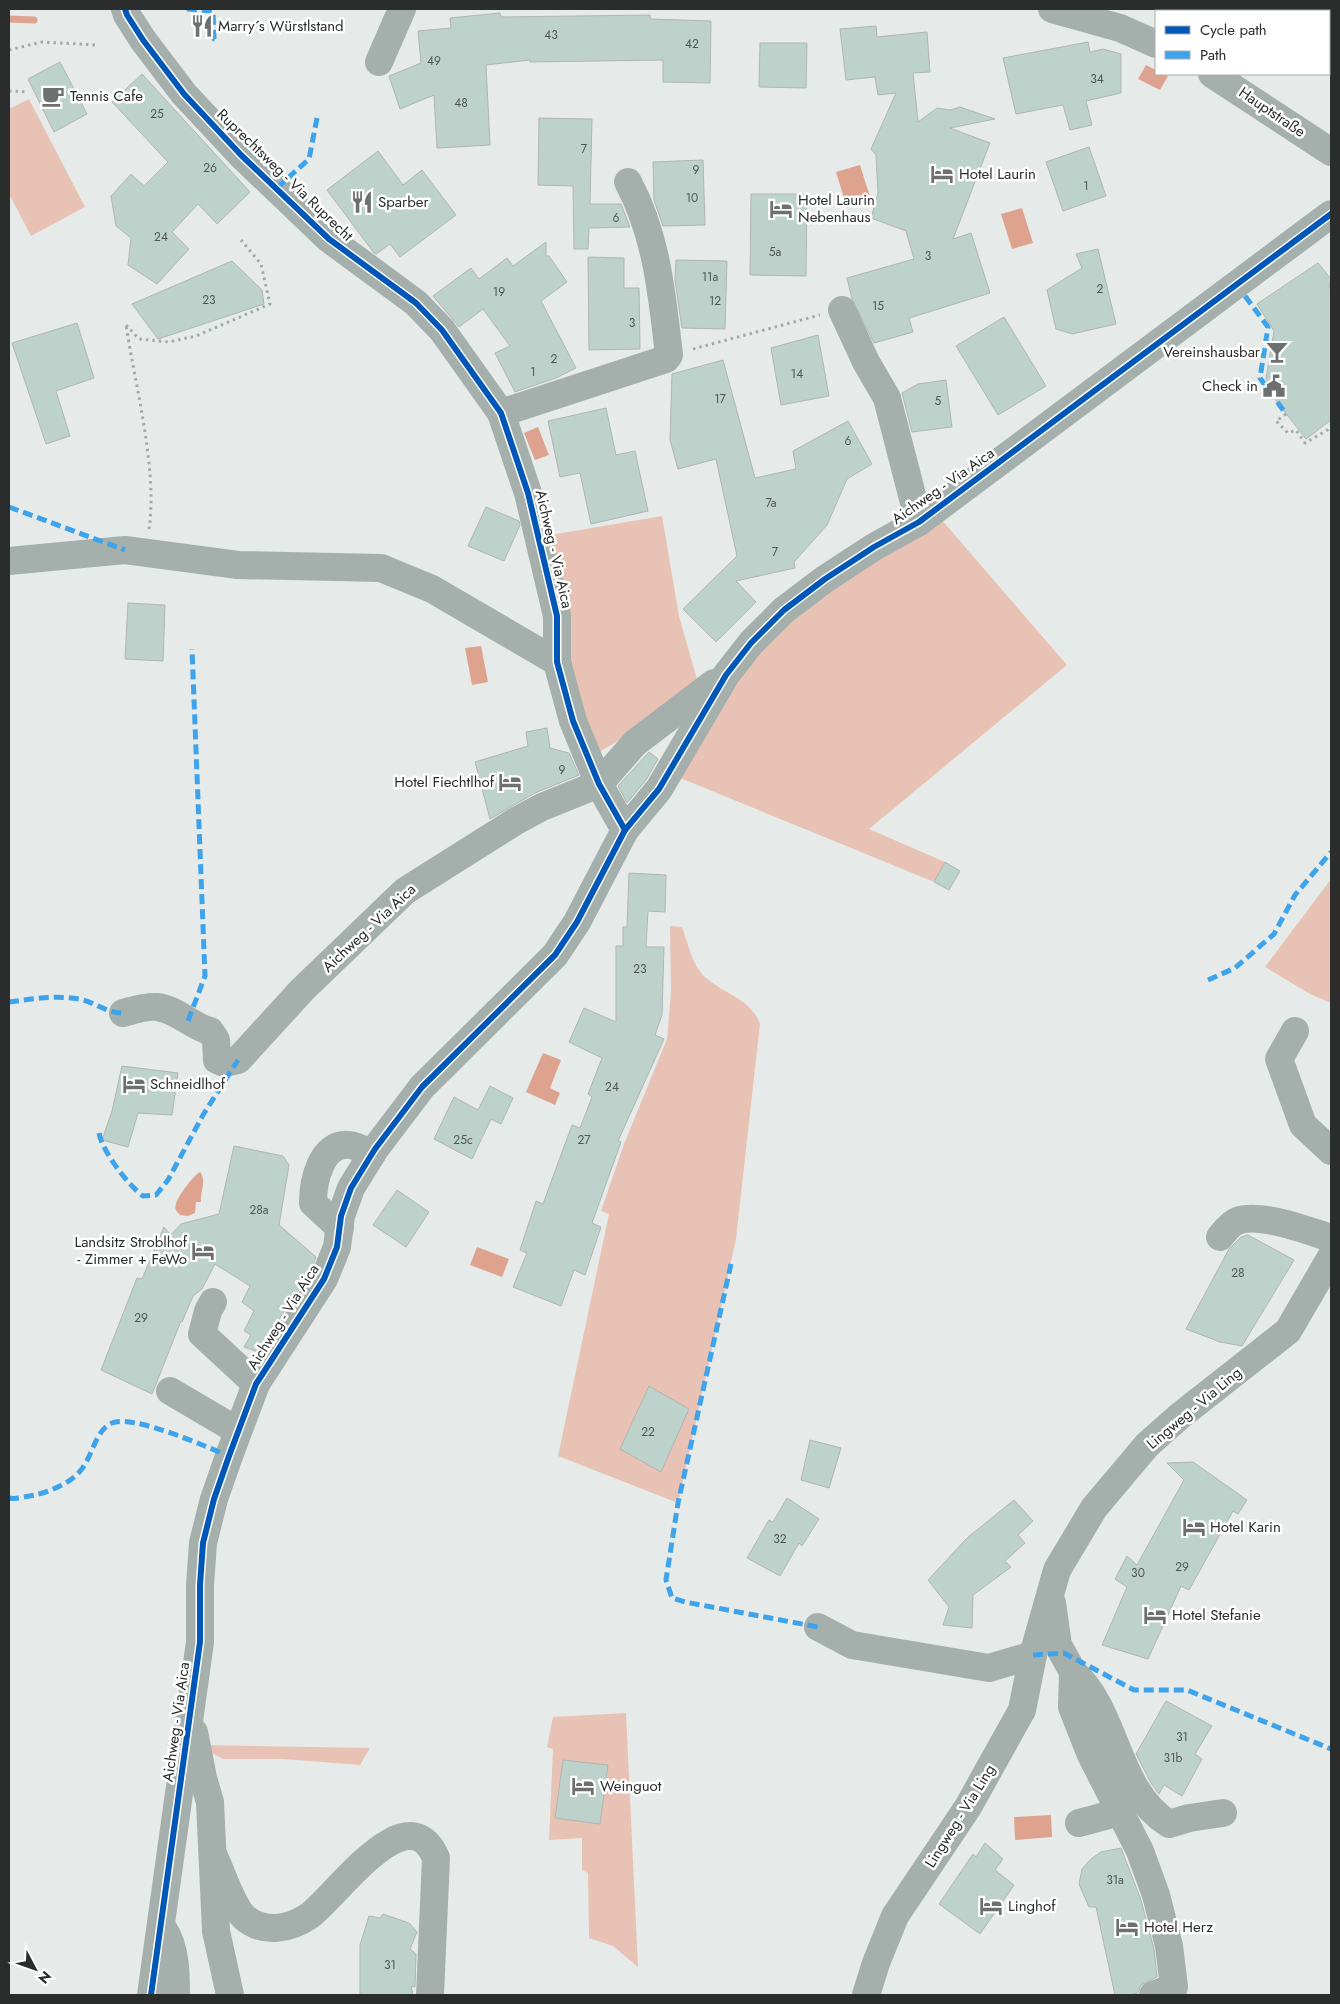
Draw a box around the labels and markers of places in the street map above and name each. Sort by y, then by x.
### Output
restaurant icon: Marry´s Würstlstand [189,13,215,39]
place label: Marry´s Würstlstand [218,15,344,37]
cafe icon: Tennis Cafe [40,83,66,109]
place label: Tennis Cafe [70,85,143,107]
hotel icon: Hotel Laurin [929,161,955,187]
place label: Hotel Laurin [959,163,1036,185]
restaurant icon: Sparber [349,189,375,215]
place label: Hotel Laurin Nebenhaus [798,189,875,228]
place label: Sparber [378,191,429,213]
hotel icon: Hotel Laurin Nebenhaus [768,196,794,222]
bar icon: Vereinshausbar [1264,339,1290,365]
place label: Vereinshausbar [1163,341,1261,363]
public building icon: Check in [1261,373,1287,399]
place label: Check in [1202,375,1258,397]
hotel icon: Hotel Fiechtlhof [497,769,523,795]
place label: Hotel Fiechtlhof [394,771,495,793]
hotel icon: Schneidlhof [121,1071,147,1097]
place label: Schneidlhof [150,1073,226,1095]
place label: Landsitz Stroblhof - Zimmer + FeWo [74,1231,188,1270]
hotel icon: Landsitz Stroblhof - Zimmer + FeWo [190,1238,216,1264]
hotel icon: Hotel Karin [1181,1514,1207,1540]
place label: Hotel Karin [1210,1516,1281,1538]
hotel icon: Hotel Stefanie [1142,1602,1168,1628]
place label: Hotel Stefanie [1172,1604,1261,1626]
hotel icon: Weinguot [570,1773,596,1799]
place label: Weinguot [600,1775,662,1797]
hotel icon: Linghof [978,1893,1004,1919]
place label: Linghof [1008,1895,1056,1917]
hotel icon: Hotel Herz [1114,1914,1140,1940]
place label: Hotel Herz [1144,1916,1213,1938]

